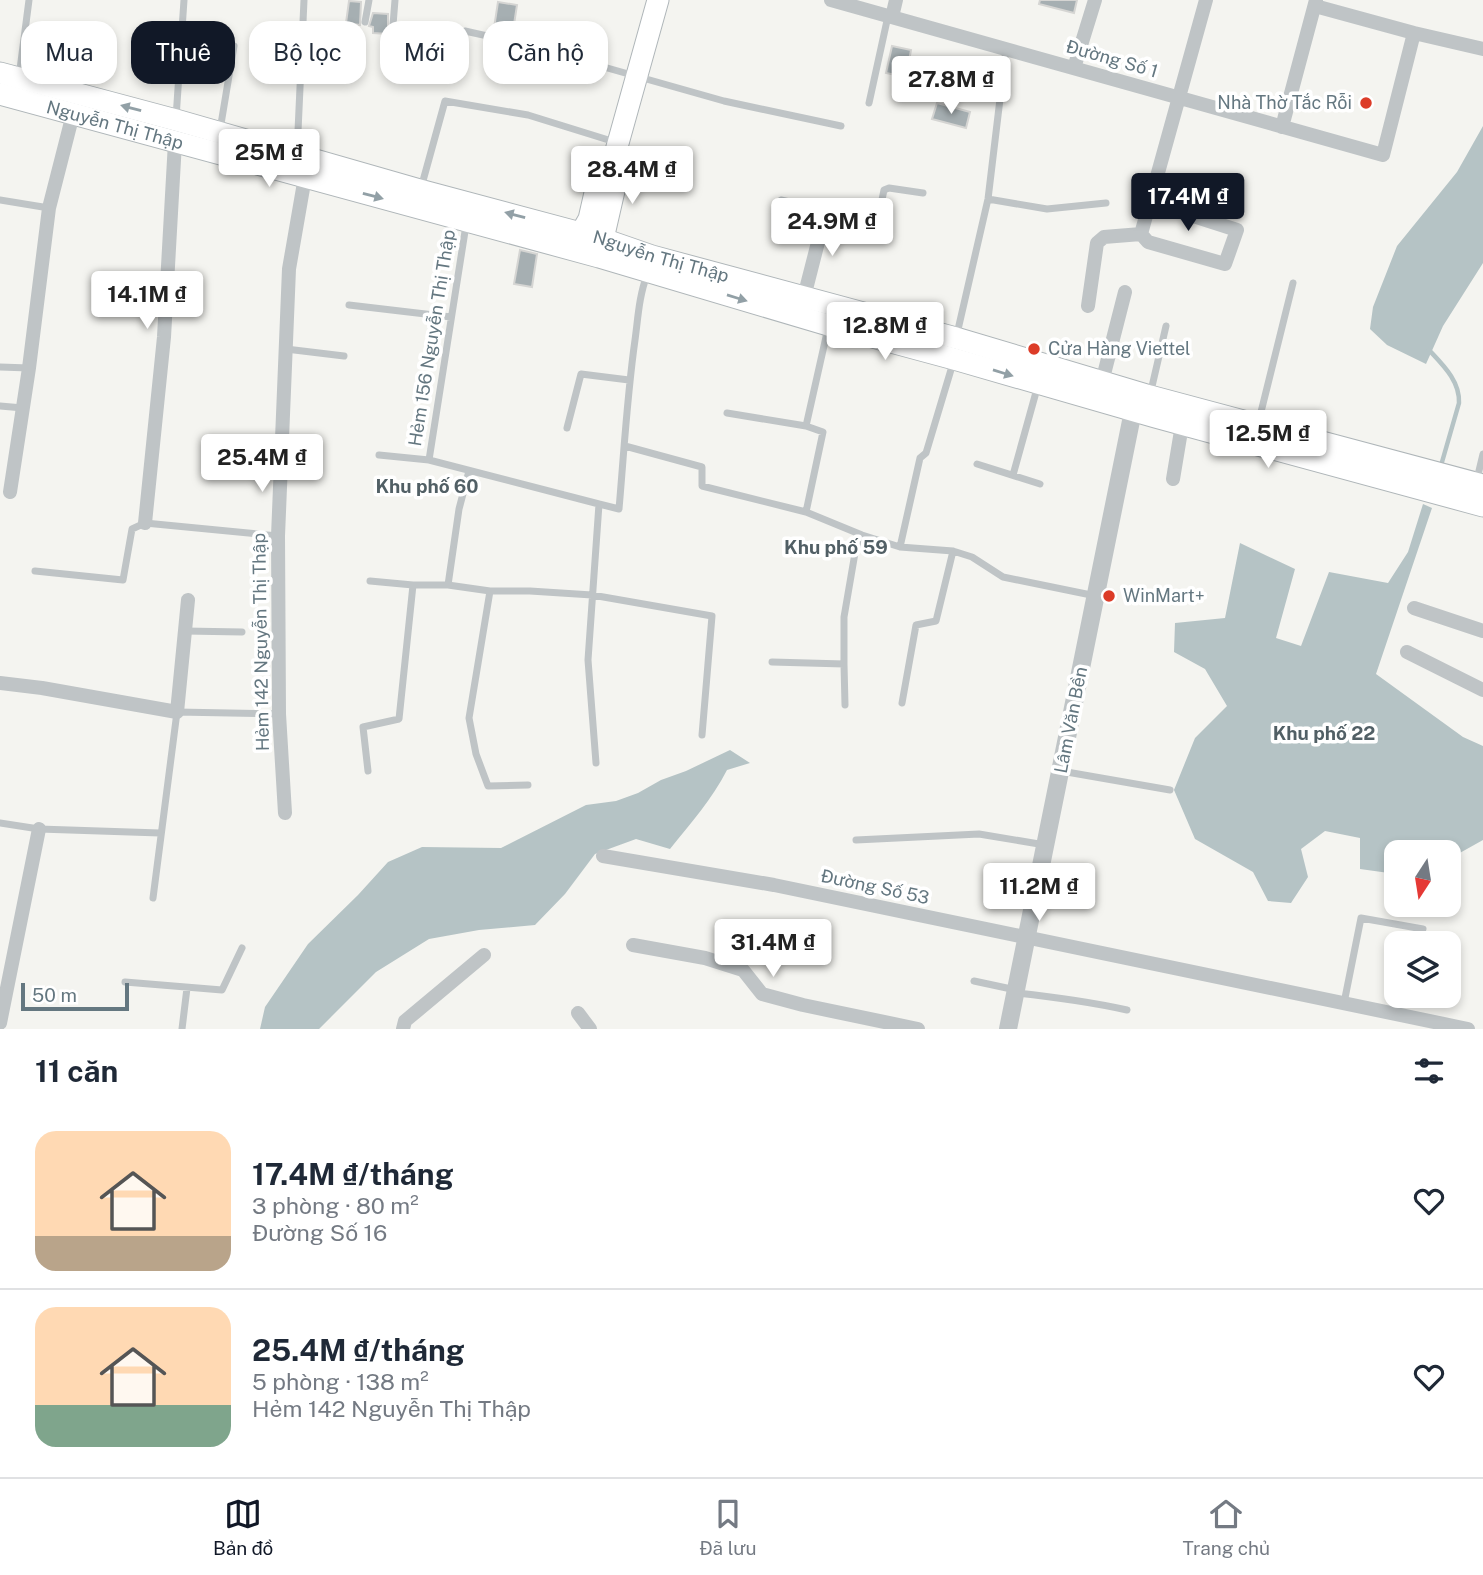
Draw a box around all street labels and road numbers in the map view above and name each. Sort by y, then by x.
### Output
street label: Đường Số 1 [1064,35,1161,82]
street label: Nguyễn Thị Thập [44,96,186,153]
street label: Nguyễn Thị Thập [591,226,731,286]
street label: Hẻm 156 Nguyễn Thị Thập [404,228,459,448]
street label: Hẻm 142 Nguyễn Thị Thập [248,533,273,751]
street label: Lâm Văn Bền [1050,665,1091,775]
street label: Đường Số 53 [819,865,931,908]

